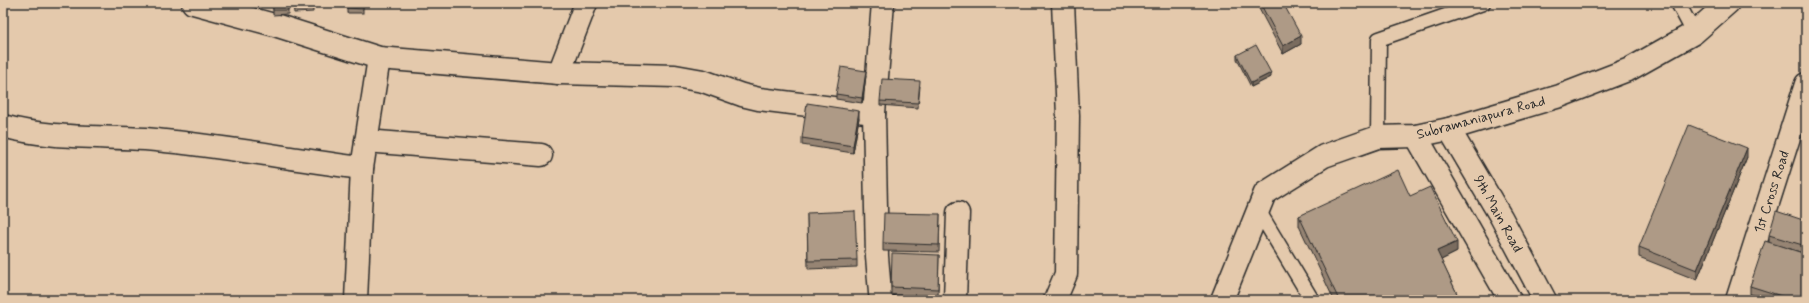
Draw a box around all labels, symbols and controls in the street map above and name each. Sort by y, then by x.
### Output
street label: Subramaniapura Road [1415,92,1547,144]
street label: 1st Cross Road [1750,148,1794,236]
street label: 9th Main Road [1469,172,1527,256]

